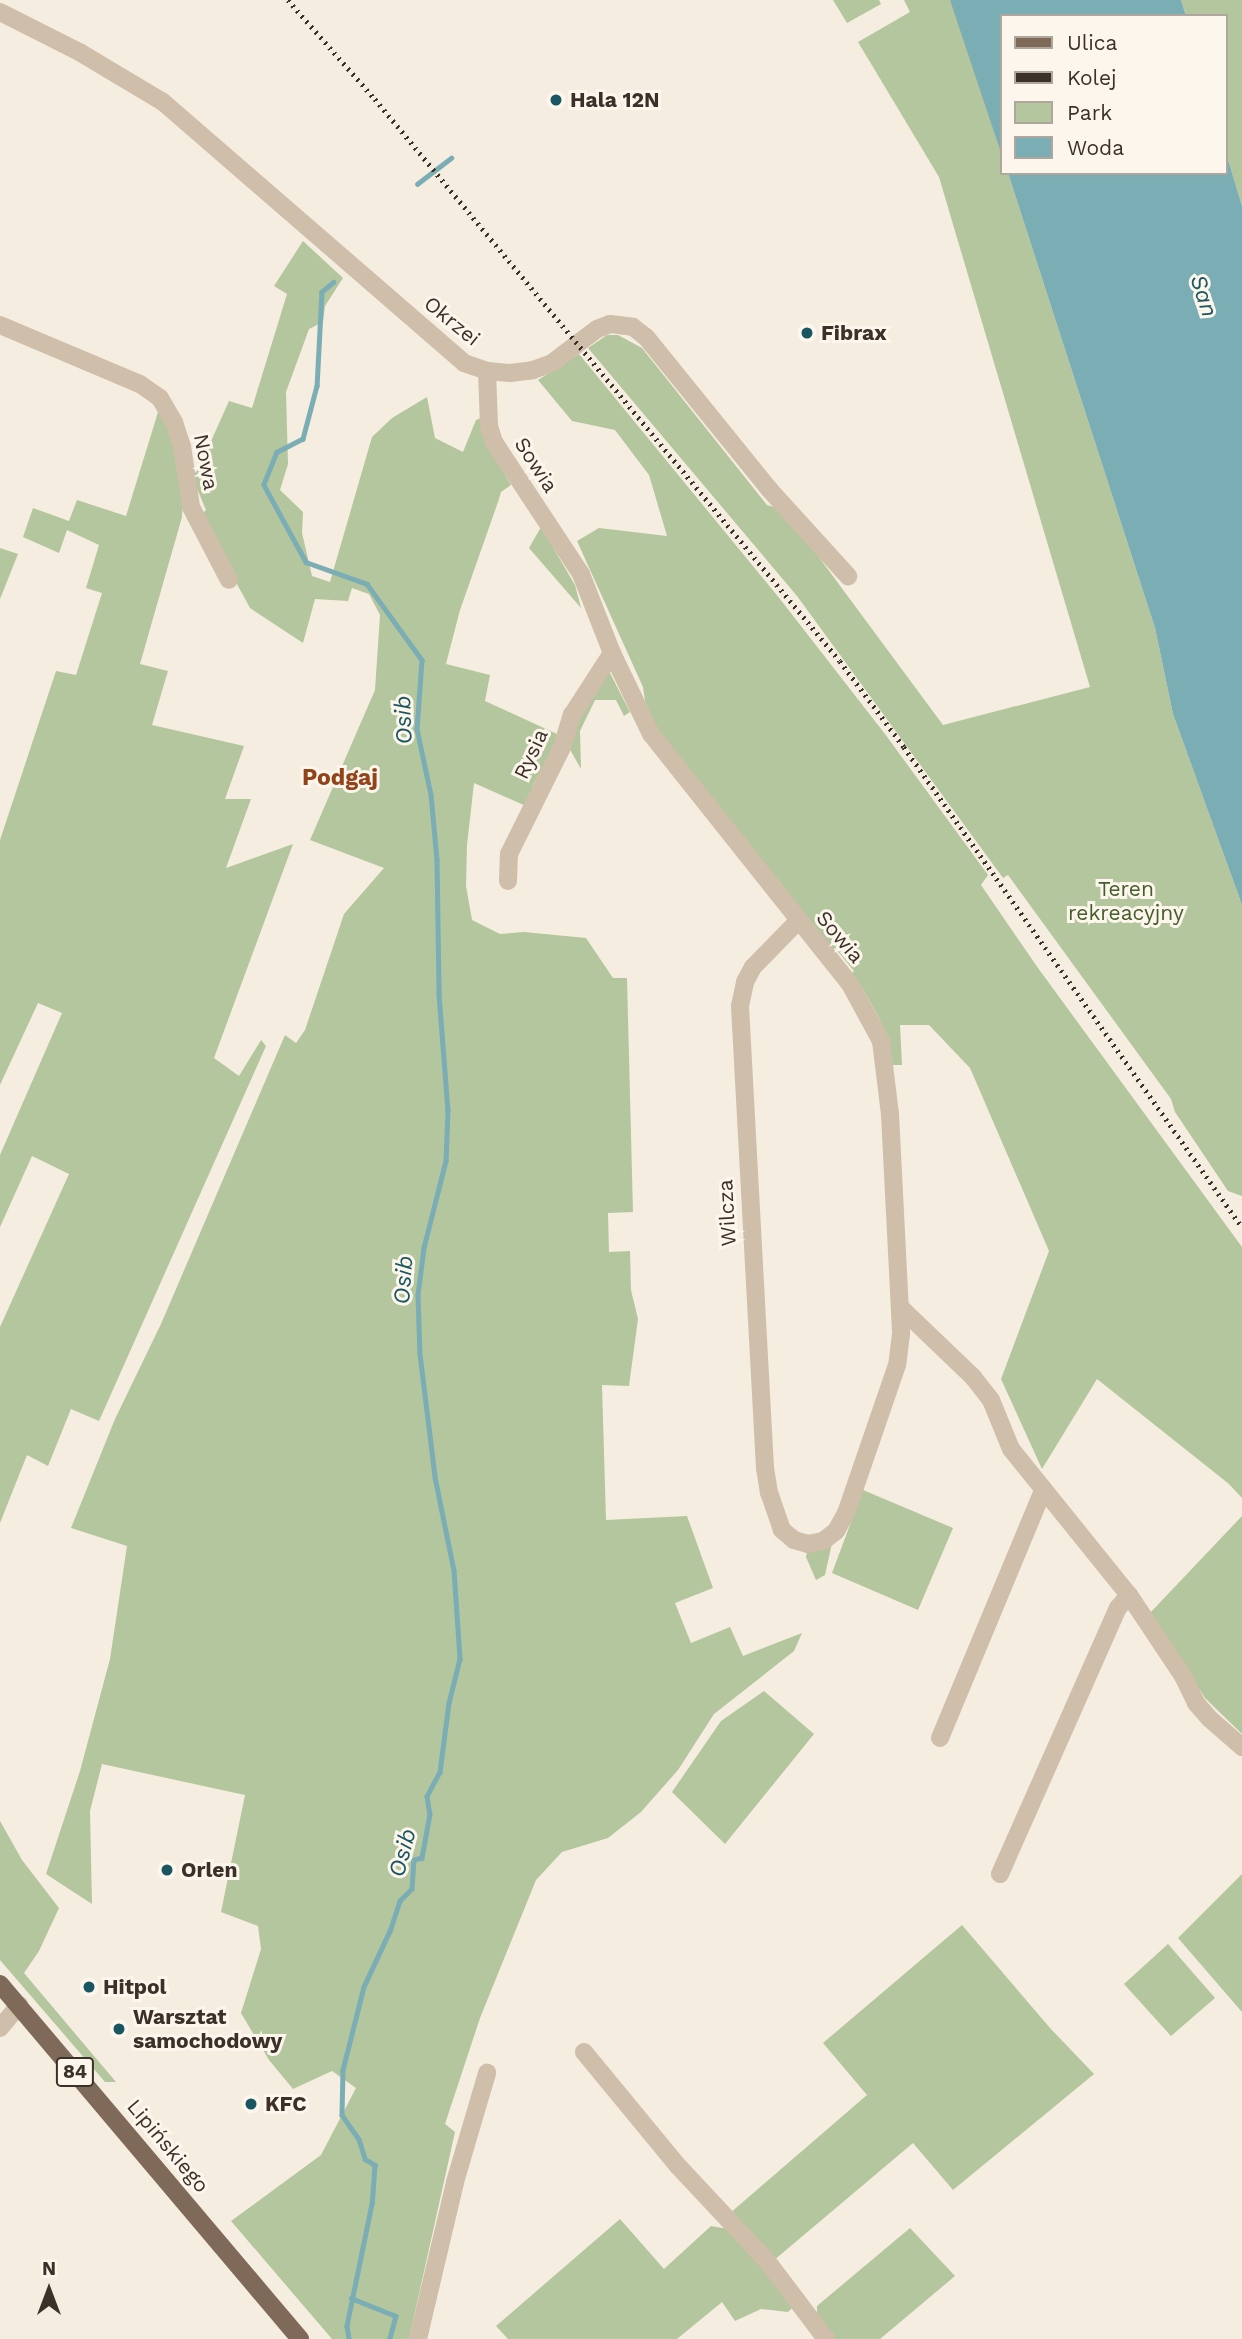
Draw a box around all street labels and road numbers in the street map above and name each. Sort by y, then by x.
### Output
street label: Okrzei [419,291,485,351]
street label: Nowa [188,432,224,492]
street label: Sowia [509,433,563,497]
street label: Rysia [509,725,553,783]
street label: Sowia [811,906,869,968]
street label: Wilcza [713,1179,741,1247]
road number: 84 [56,2056,94,2088]
street label: Lipińskiego [122,2094,214,2198]

